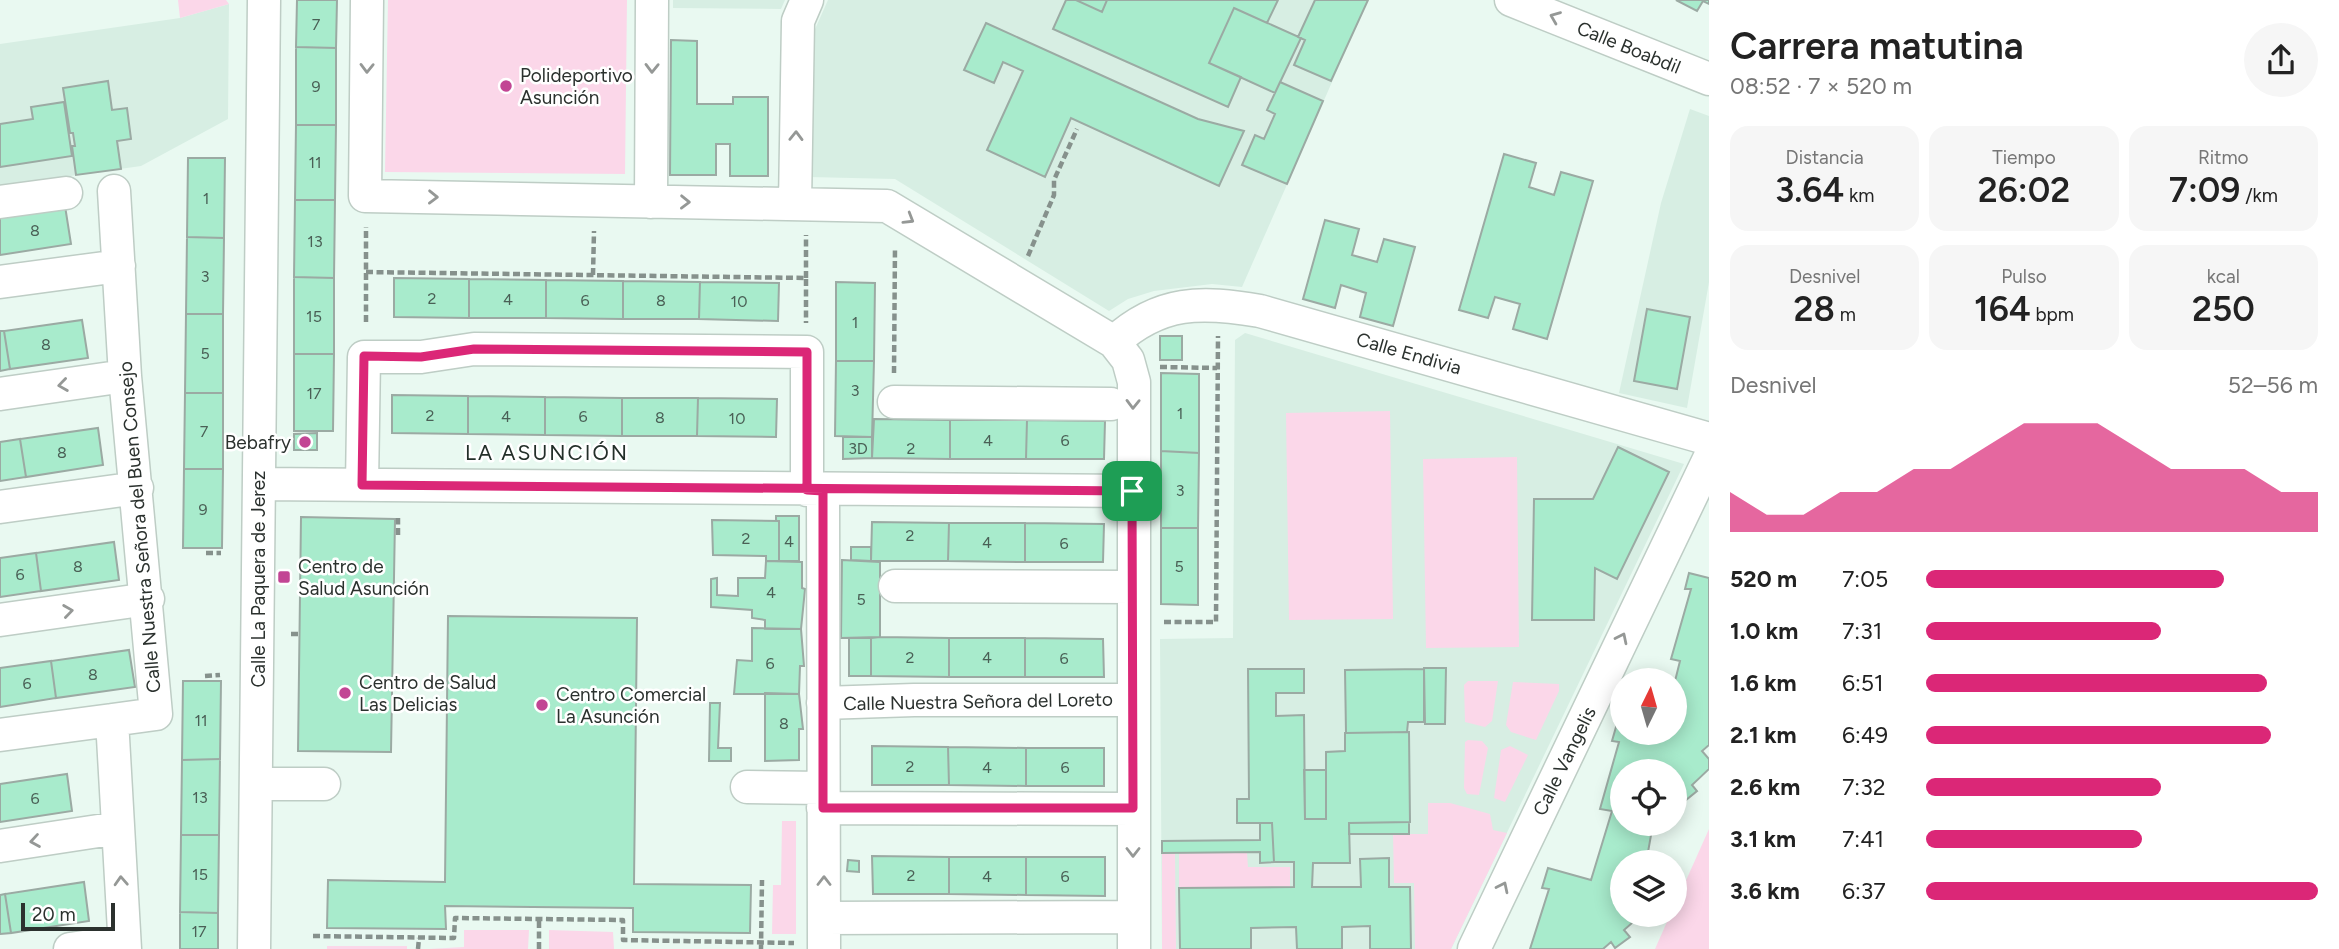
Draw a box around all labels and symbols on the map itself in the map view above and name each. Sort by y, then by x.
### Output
one-way arrow [1549,12,1561,26]
house number: 7 [312,15,321,34]
street label: Calle Boabdil [1574,16,1684,79]
one-way arrow [359,63,374,74]
one-way arrow [644,63,660,74]
place label: Polideportivo Asunción [520,64,633,109]
house number: 9 [311,77,321,96]
marker: Polideportivo Asunción [498,78,514,94]
one-way arrow [788,130,804,140]
house number: 11 [308,153,322,172]
house number: 1 [203,189,209,208]
one-way arrow [428,190,439,205]
one-way arrow [681,194,691,210]
one-way arrow [902,211,915,224]
house number: 8 [30,221,40,240]
house number: 13 [307,232,323,251]
house number: 3 [201,267,209,286]
house number: 2 [428,289,436,308]
house number: 4 [503,290,513,309]
house number: 6 [580,291,590,310]
house number: 8 [656,291,666,310]
house number: 10 [731,292,747,311]
house number: 15 [306,307,322,326]
house number: 1 [852,313,858,332]
street label: Calle Endivia [1354,328,1464,379]
house number: 8 [41,335,51,354]
house number: 5 [200,344,210,363]
street label: Calle Nuestra Señora del Buen Consejo [114,360,165,694]
one-way arrow [57,377,68,392]
house number: 3 [851,381,859,400]
house number: 17 [306,384,322,403]
one-way arrow [1126,399,1141,410]
house number: 1 [1177,404,1183,423]
house number: 2 [426,406,434,425]
house number: 4 [501,407,511,426]
house number: 6 [578,407,588,426]
house number: 8 [655,408,665,427]
house number: 10 [729,409,745,428]
house number: 7 [200,422,209,441]
place label: Bebafry [225,431,291,454]
house number: 4 [983,431,993,450]
house number: 6 [1060,431,1070,450]
marker: Bebafry [297,434,313,450]
house number: 3D [848,439,868,458]
house number: 2 [907,439,915,458]
district label: LA ASUNCIÓN [465,440,629,465]
house number: 8 [57,443,67,462]
pin [1102,461,1162,521]
street label: Calle La Paquera de Jerez [247,471,270,687]
house number: 3 [1176,481,1184,500]
house number: 9 [198,500,208,519]
house number: 2 [906,526,914,545]
house number: 2 [742,529,750,548]
house number: 4 [784,532,794,551]
house number: 4 [982,533,992,552]
house number: 6 [1059,534,1069,553]
place label: Centro de Salud Asunción [298,555,429,600]
house number: 8 [73,557,83,576]
house number: 5 [1174,557,1184,576]
house number: 6 [15,565,25,584]
marker: Centro de Salud Asunción [276,569,292,585]
house number: 4 [766,583,776,602]
house number: 5 [856,590,866,609]
one-way arrow [62,603,73,618]
one-way arrow [1614,633,1628,645]
house number: 2 [906,648,914,667]
house number: 4 [982,648,992,667]
house number: 6 [1059,649,1069,668]
house number: 6 [765,654,775,673]
house number: 8 [88,665,98,684]
north arrow [1610,668,1687,746]
place label: Centro de Salud Las Delicias [359,671,496,716]
house number: 6 [22,674,32,693]
place label: Centro Comercial La Asunción [556,683,706,728]
marker: Centro de Salud Las Delicias [337,685,353,701]
street label: Calle Nuestra Señora del Loreto [843,688,1113,715]
marker: Centro Comercial La Asunción [534,697,550,713]
street label: Calle Vangelis [1528,703,1601,820]
house number: 11 [194,711,208,730]
house number: 8 [779,714,789,733]
house number: 2 [906,757,914,776]
house number: 4 [982,758,992,777]
house number: 6 [1060,758,1070,777]
house number: 13 [192,788,208,807]
house number: 6 [30,789,40,808]
one-way arrow [29,833,41,848]
one-way arrow [1125,847,1141,858]
house number: 15 [192,865,208,884]
house number: 2 [907,866,915,885]
house number: 4 [982,867,992,886]
house number: 6 [1060,867,1070,886]
one-way arrow [114,875,129,886]
one-way arrow [816,875,832,886]
one-way arrow [1495,882,1509,894]
scale bar [21,900,116,932]
house number: 17 [191,922,207,941]

